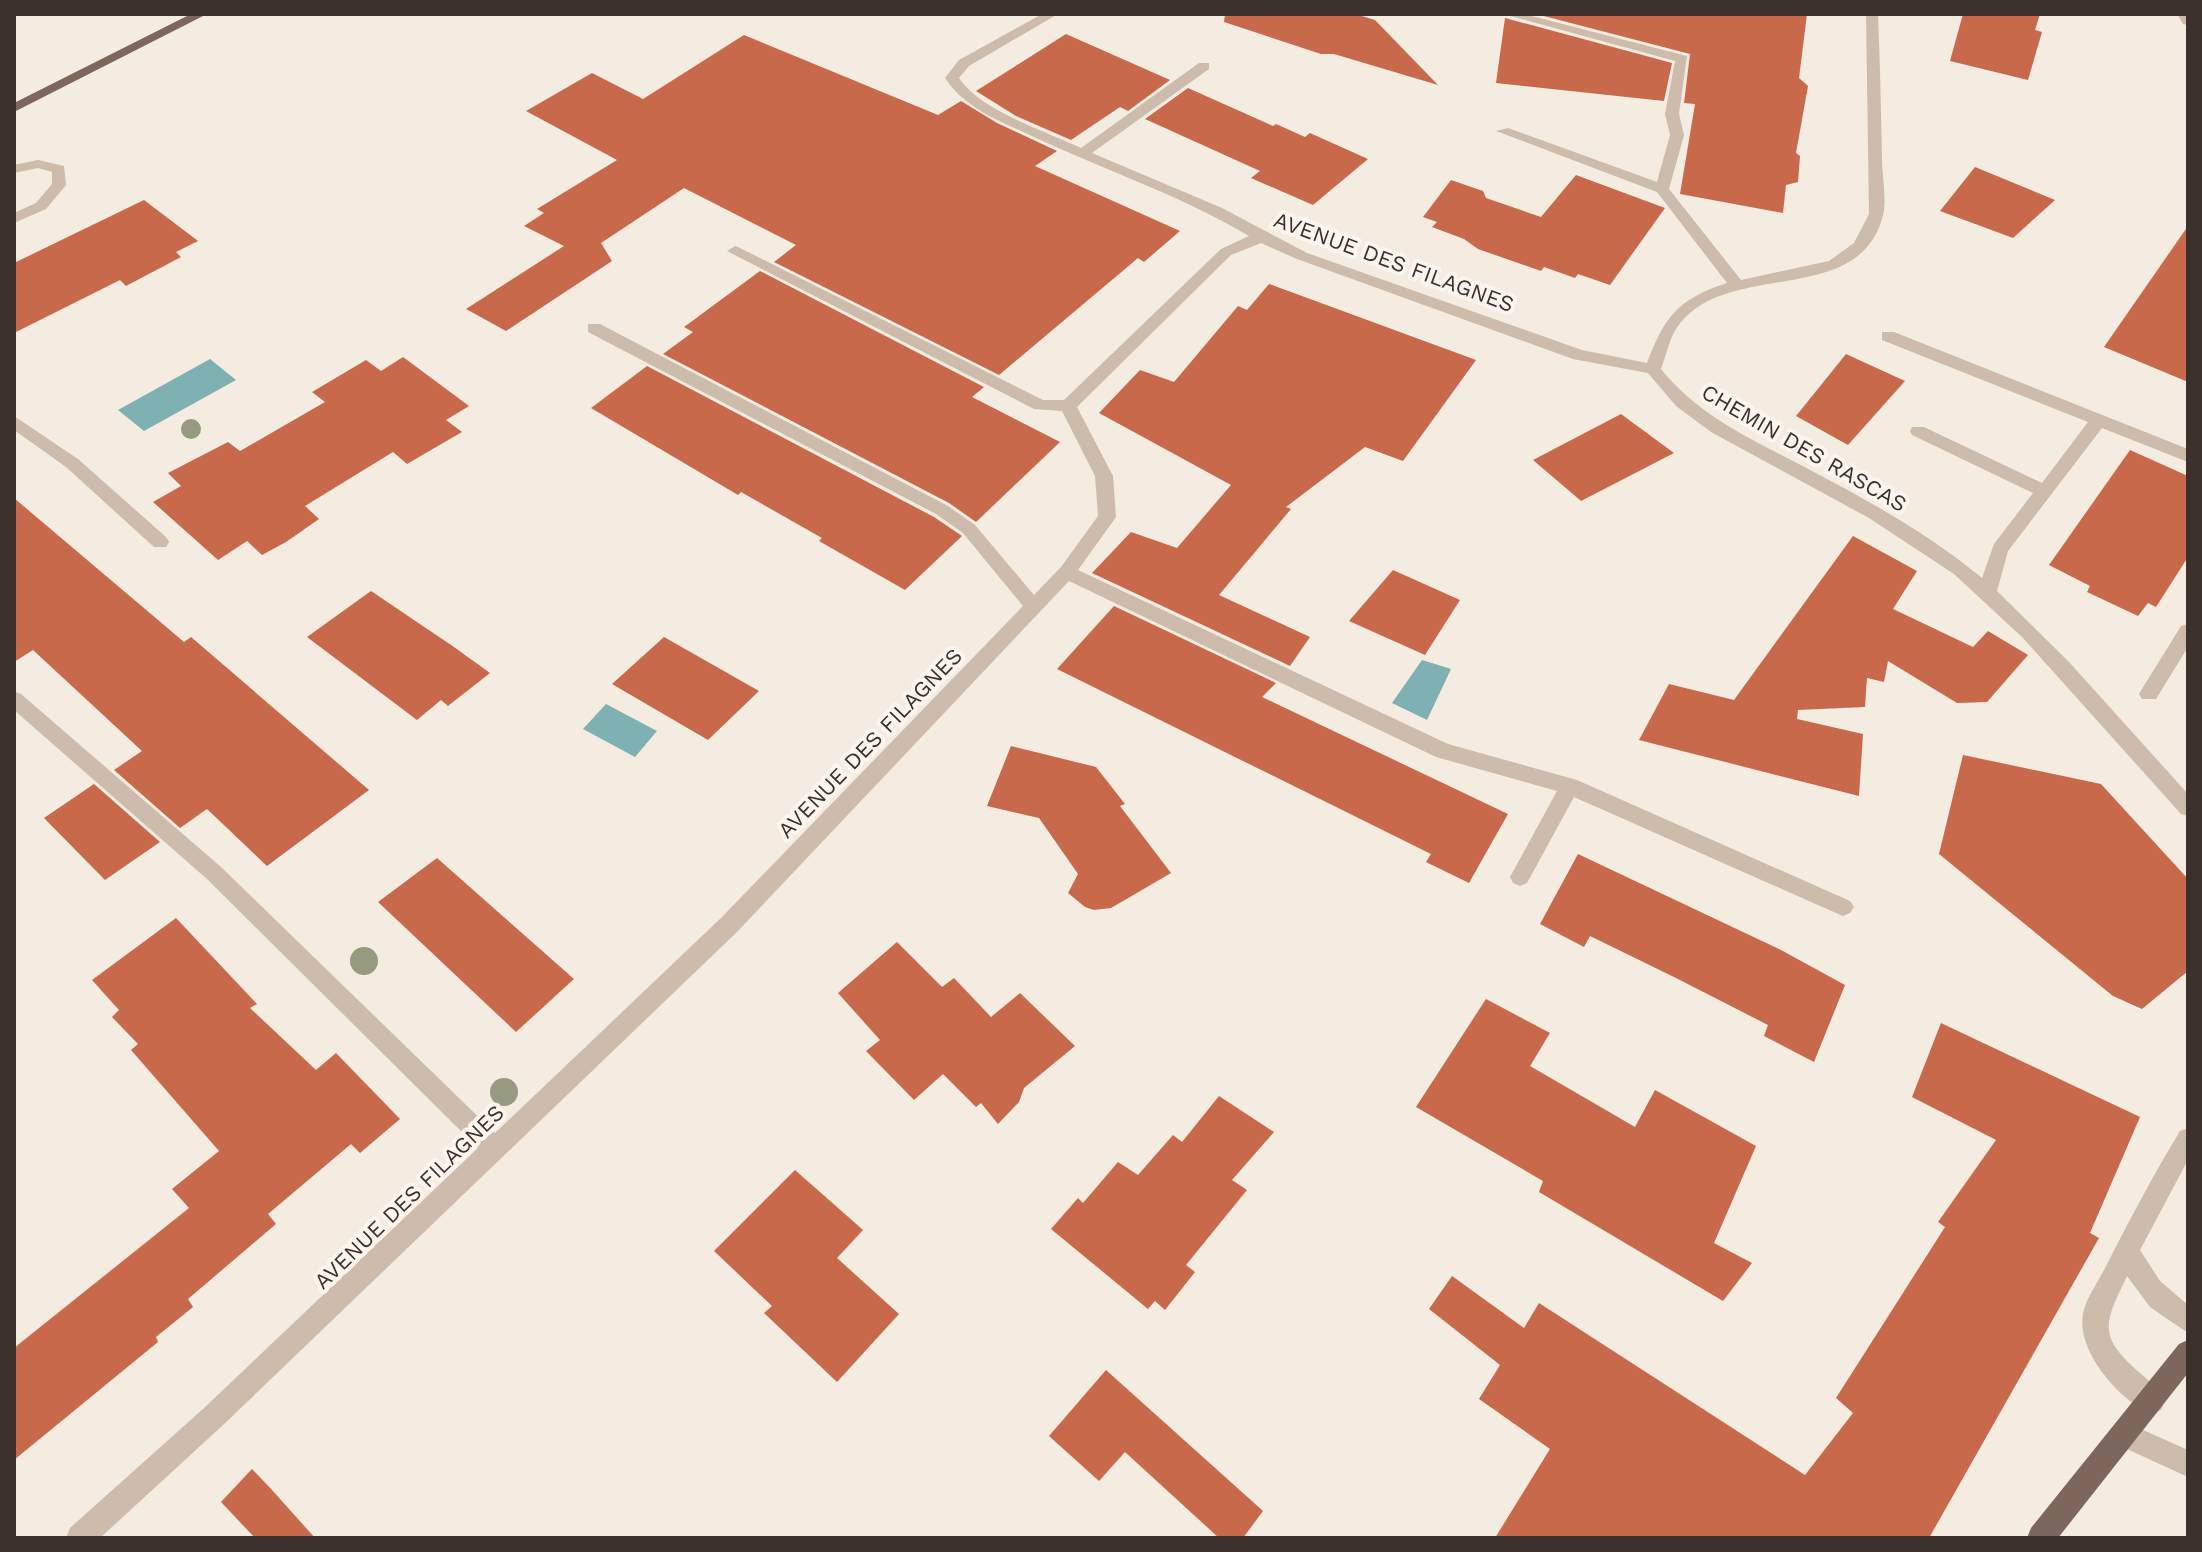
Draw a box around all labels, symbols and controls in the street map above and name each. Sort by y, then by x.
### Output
street label: AVENUE DES FILAGNES [1271,207,1517,317]
street label: CHEMIN DES RASCAS [1697,379,1911,517]
street label: AVENUE DES FILAGNES [773,643,967,843]
street label: AVENUE DES FILAGNES [309,1100,509,1294]

